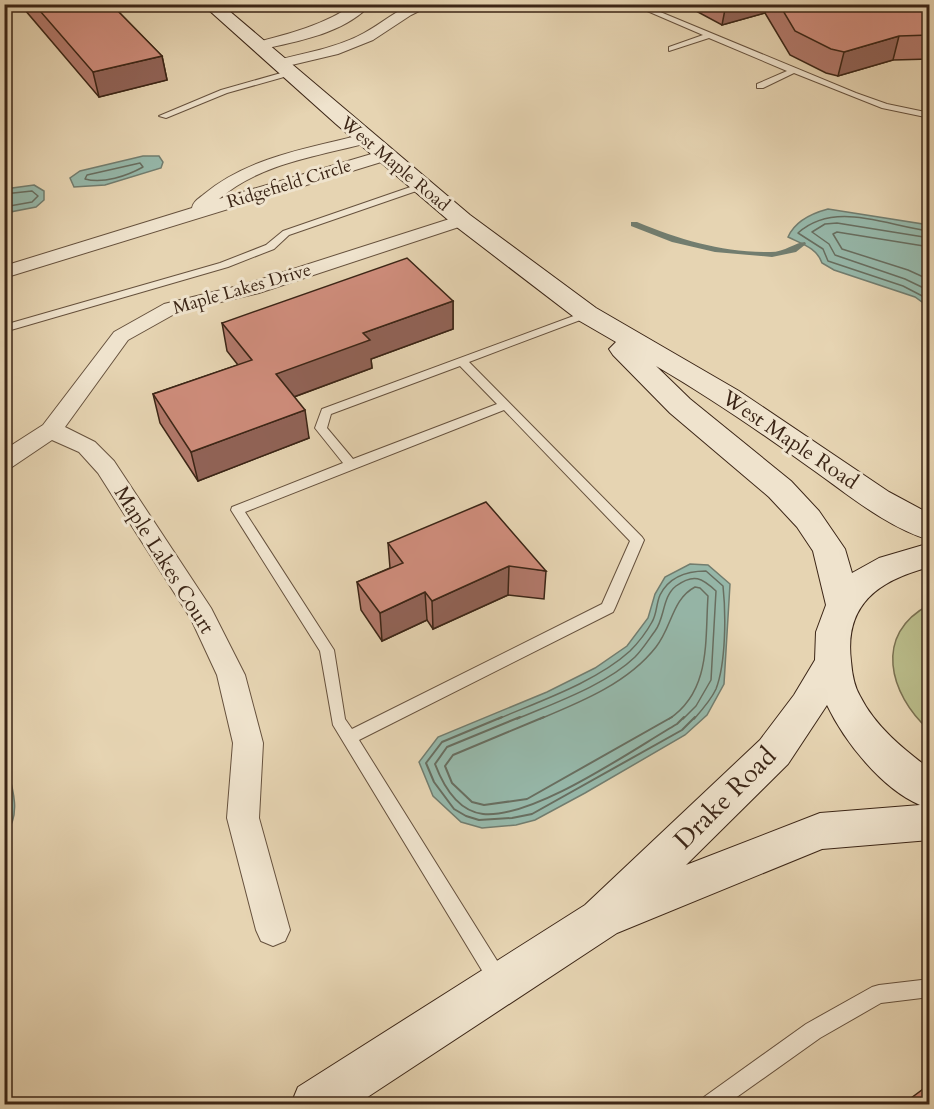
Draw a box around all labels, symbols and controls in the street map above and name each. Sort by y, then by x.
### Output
street label: West Maple Road [334,110,455,218]
street label: Ridgefield Circle [224,153,354,215]
street label: Maple Lakes Drive [170,257,314,321]
street label: West Maple Road [715,383,864,496]
street label: Maple Lakes Court [107,481,221,640]
street label: Drake Road [666,739,784,857]

